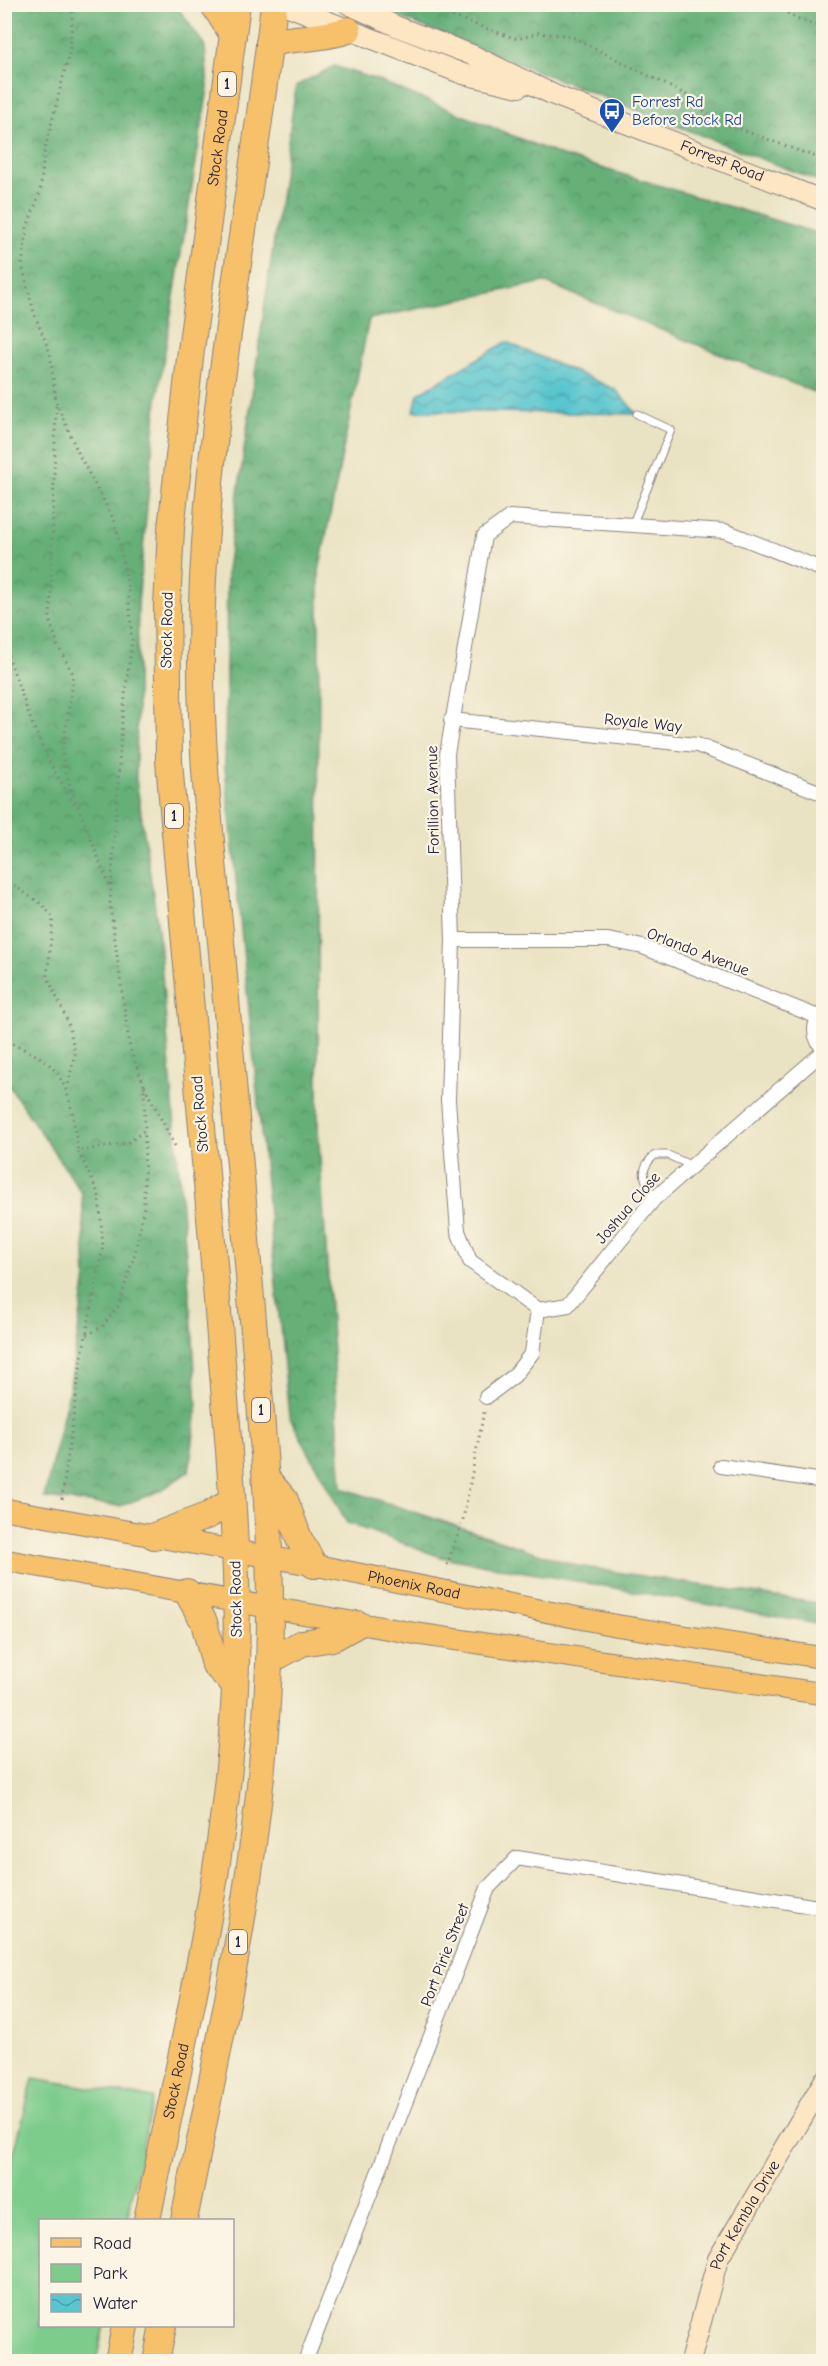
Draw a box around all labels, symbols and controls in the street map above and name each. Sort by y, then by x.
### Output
road number: 1 [218,72,236,96]
place label: Forrest Rd Before Stock Rd [632,93,742,129]
bus stop icon: Forrest Rd Before Stock Rd [597,96,627,134]
street label: Stock Road [204,108,232,187]
street label: Forrest Road [678,136,767,186]
street label: Stock Road [157,591,177,669]
street label: Royale Way [603,710,684,736]
street label: Forillion Avenue [423,745,443,855]
road number: 1 [165,804,183,828]
street label: Orlando Avenue [644,924,752,980]
street label: Stock Road [188,1075,212,1153]
street label: Joshua Close [592,1169,664,1247]
road number: 1 [252,1398,270,1422]
street label: Stock Road [226,1560,246,1638]
street label: Phoenix Road [366,1567,462,1603]
street label: Port Pirie Street [417,1900,473,2009]
road number: 1 [229,1930,247,1954]
street label: Stock Road [159,2042,193,2120]
street label: Port Kembla Drive [707,2157,784,2271]
legend [39,2219,234,2327]
text: Road [93,2233,132,2254]
text: Park [93,2263,128,2284]
text: Water [93,2293,138,2314]

